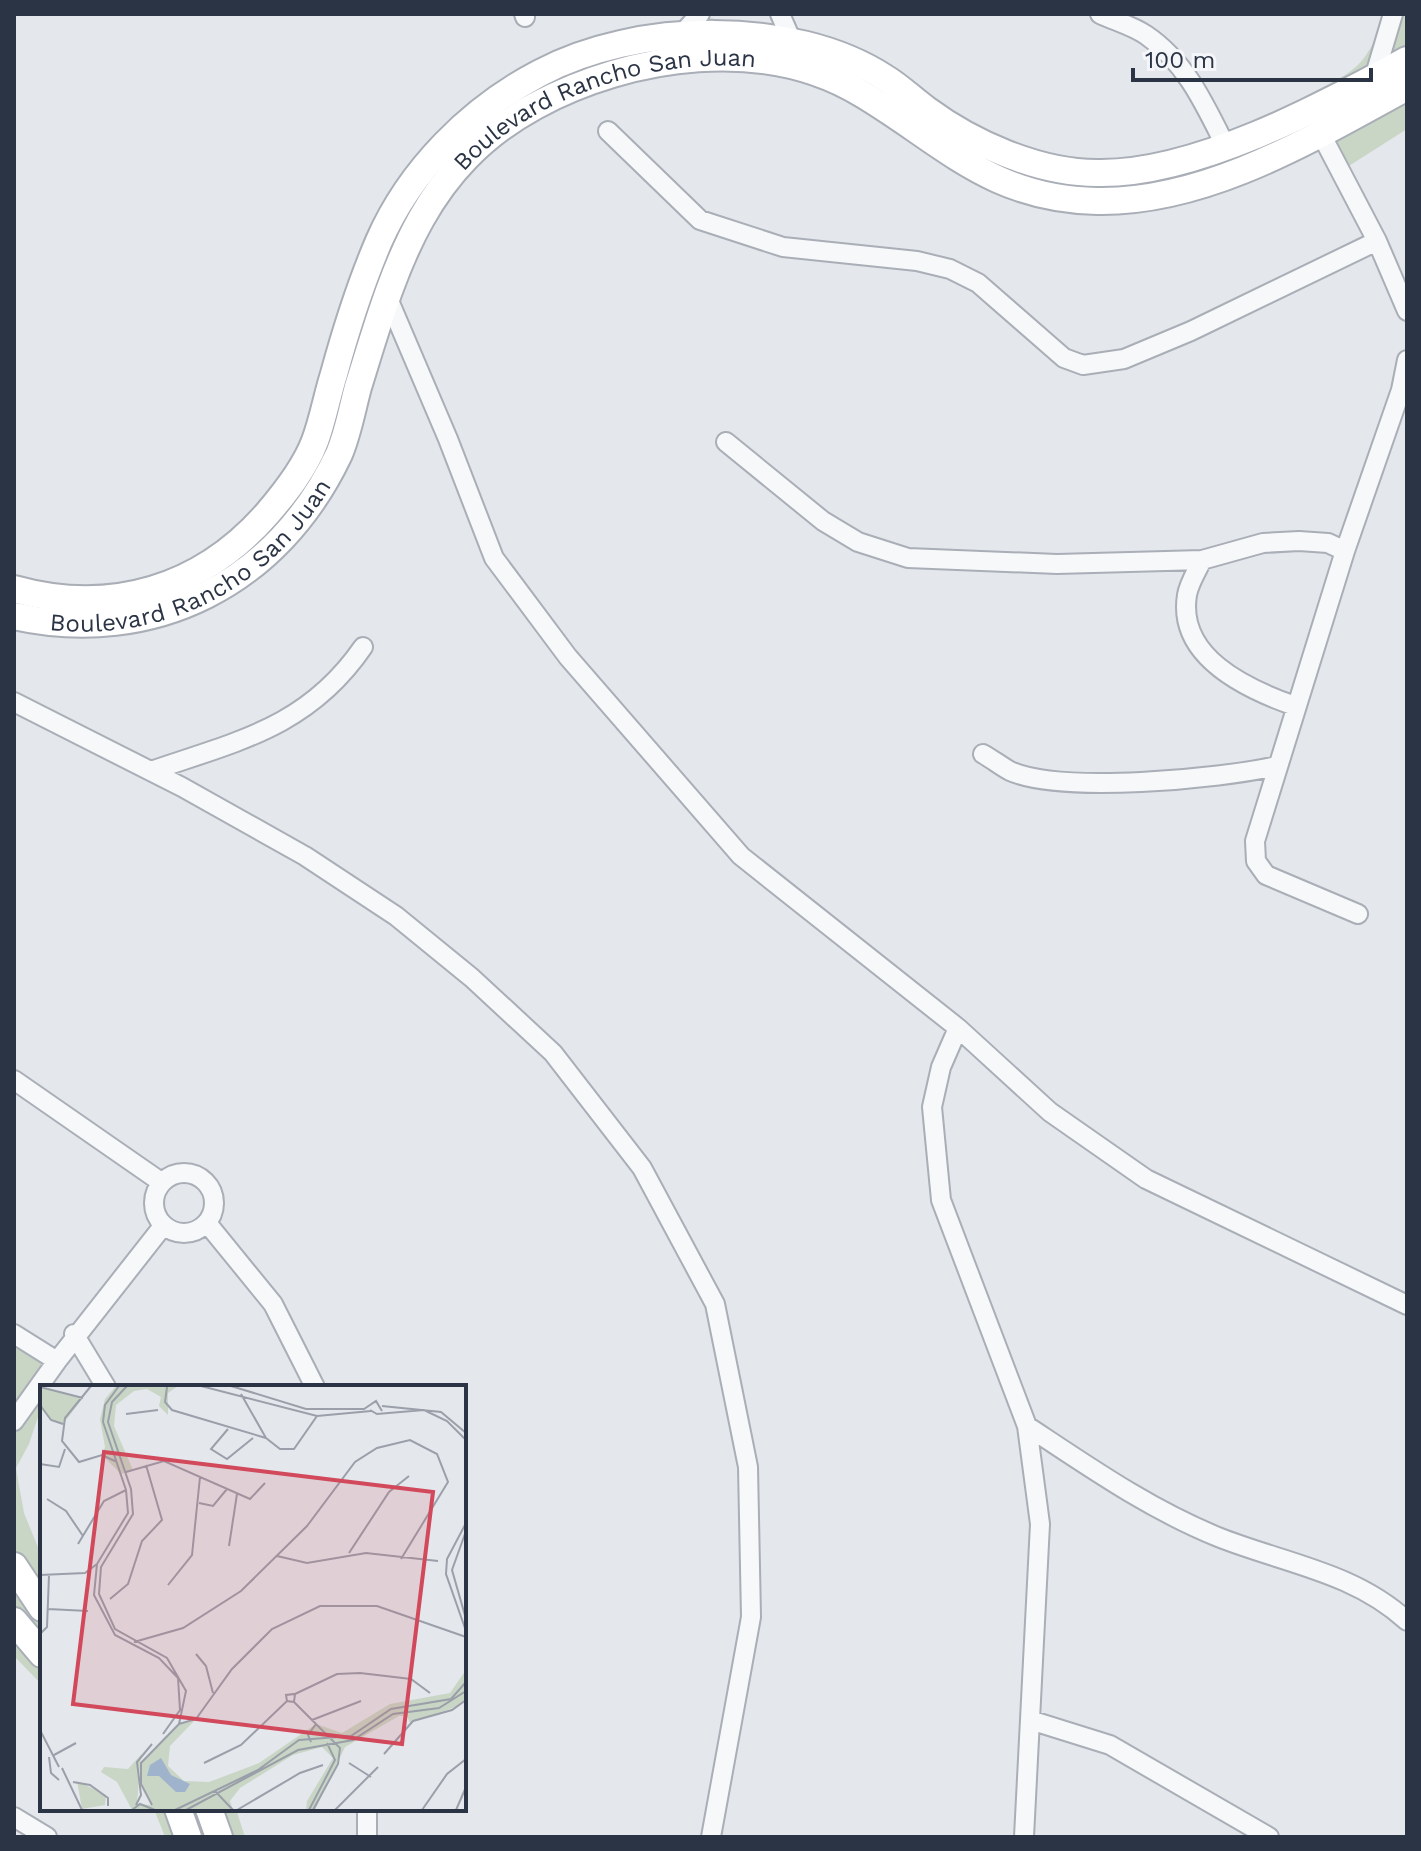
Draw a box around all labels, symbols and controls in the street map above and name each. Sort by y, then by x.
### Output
scale bar [1133,32,1371,82]
street label: Boulevard Rancho San Juan [448,44,757,176]
text: 100 m [1145,46,1215,74]
street label: Boulevard Rancho San Juan [49,474,337,638]
inset map [40,1385,466,1811]

